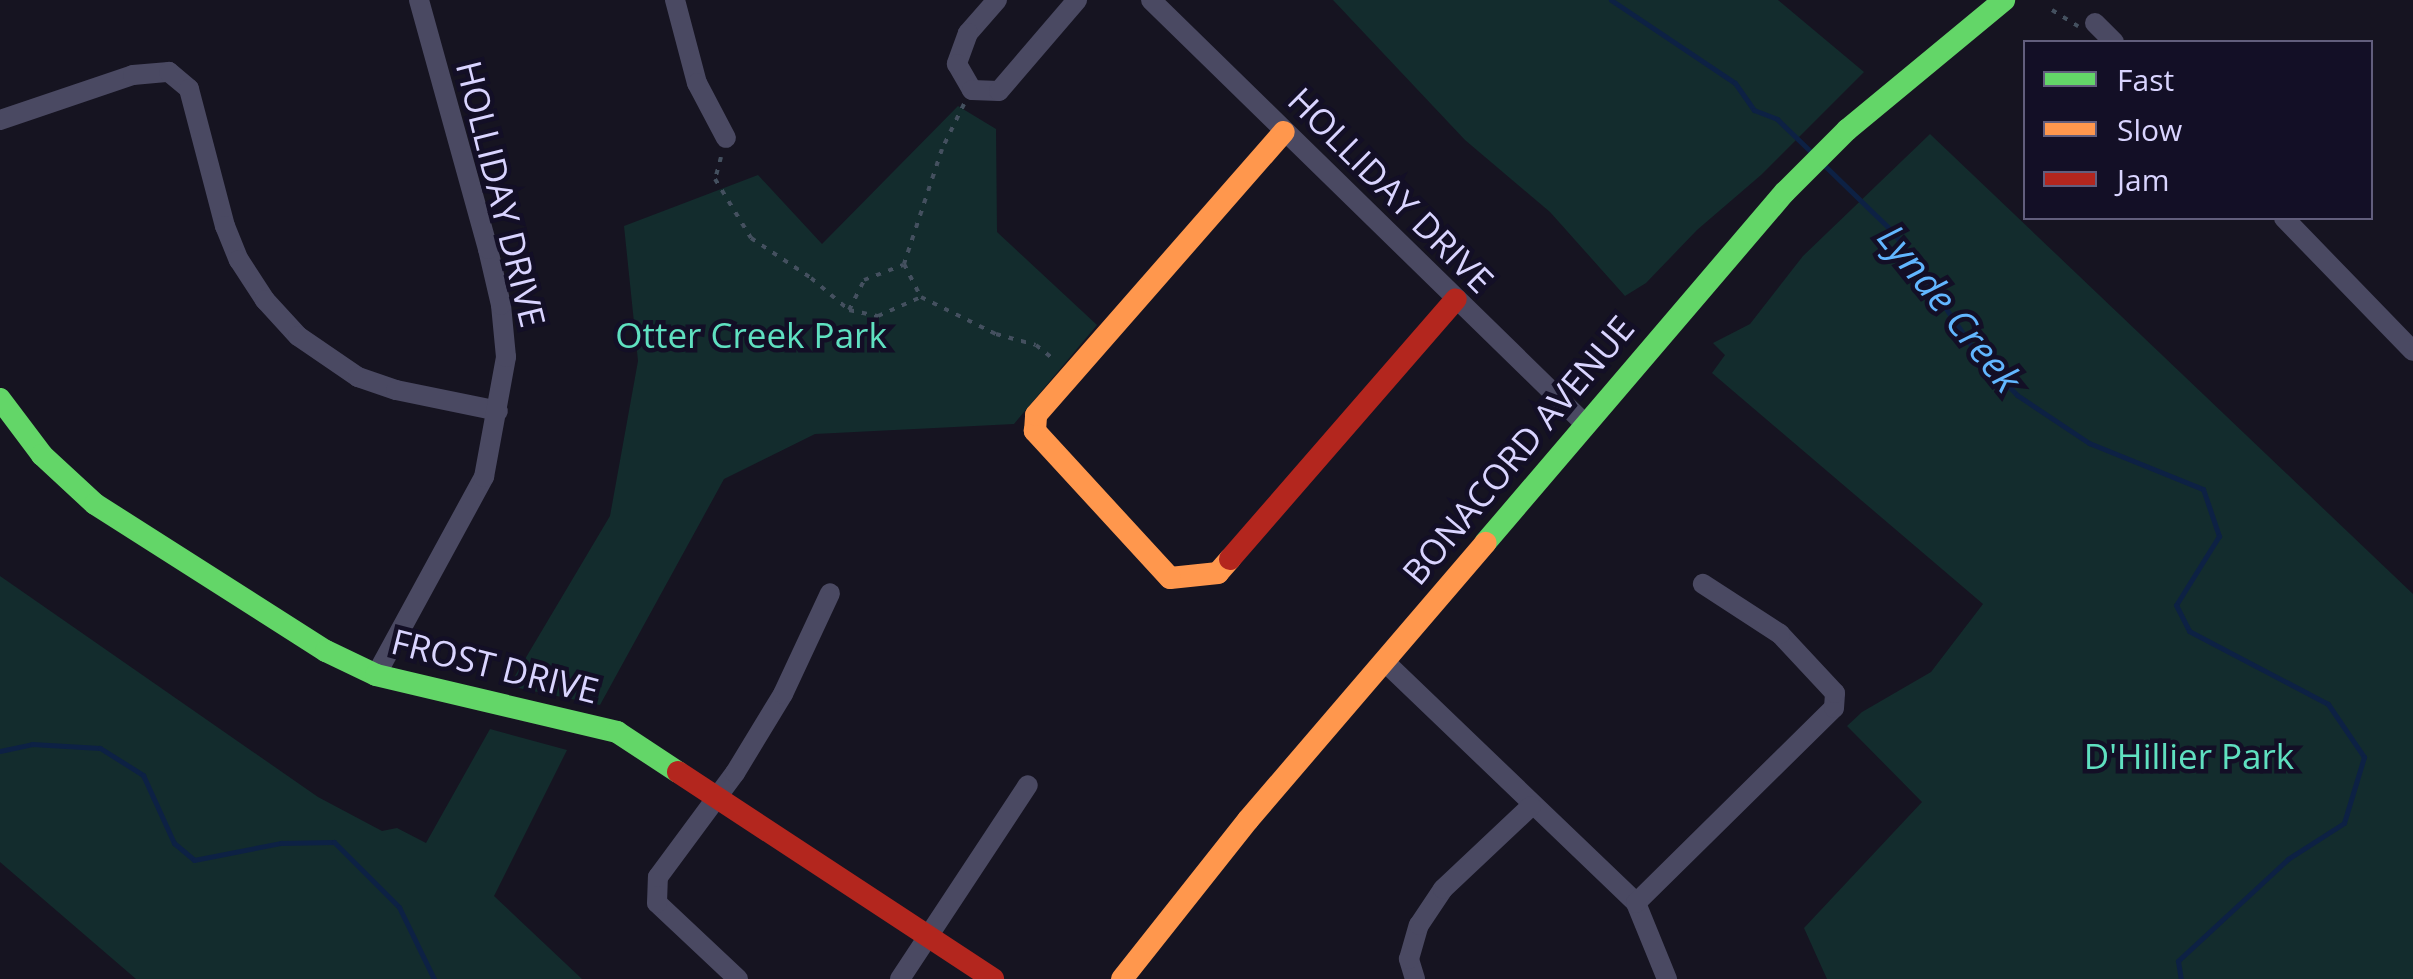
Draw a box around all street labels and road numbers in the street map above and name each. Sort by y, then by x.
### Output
street label: HOLLIDAY DRIVE [448,57,554,331]
street label: HOLLIDAY DRIVE [1280,79,1502,301]
street label: BONACORD AVENUE [1393,307,1643,593]
street label: FROST DRIVE [387,620,603,712]

